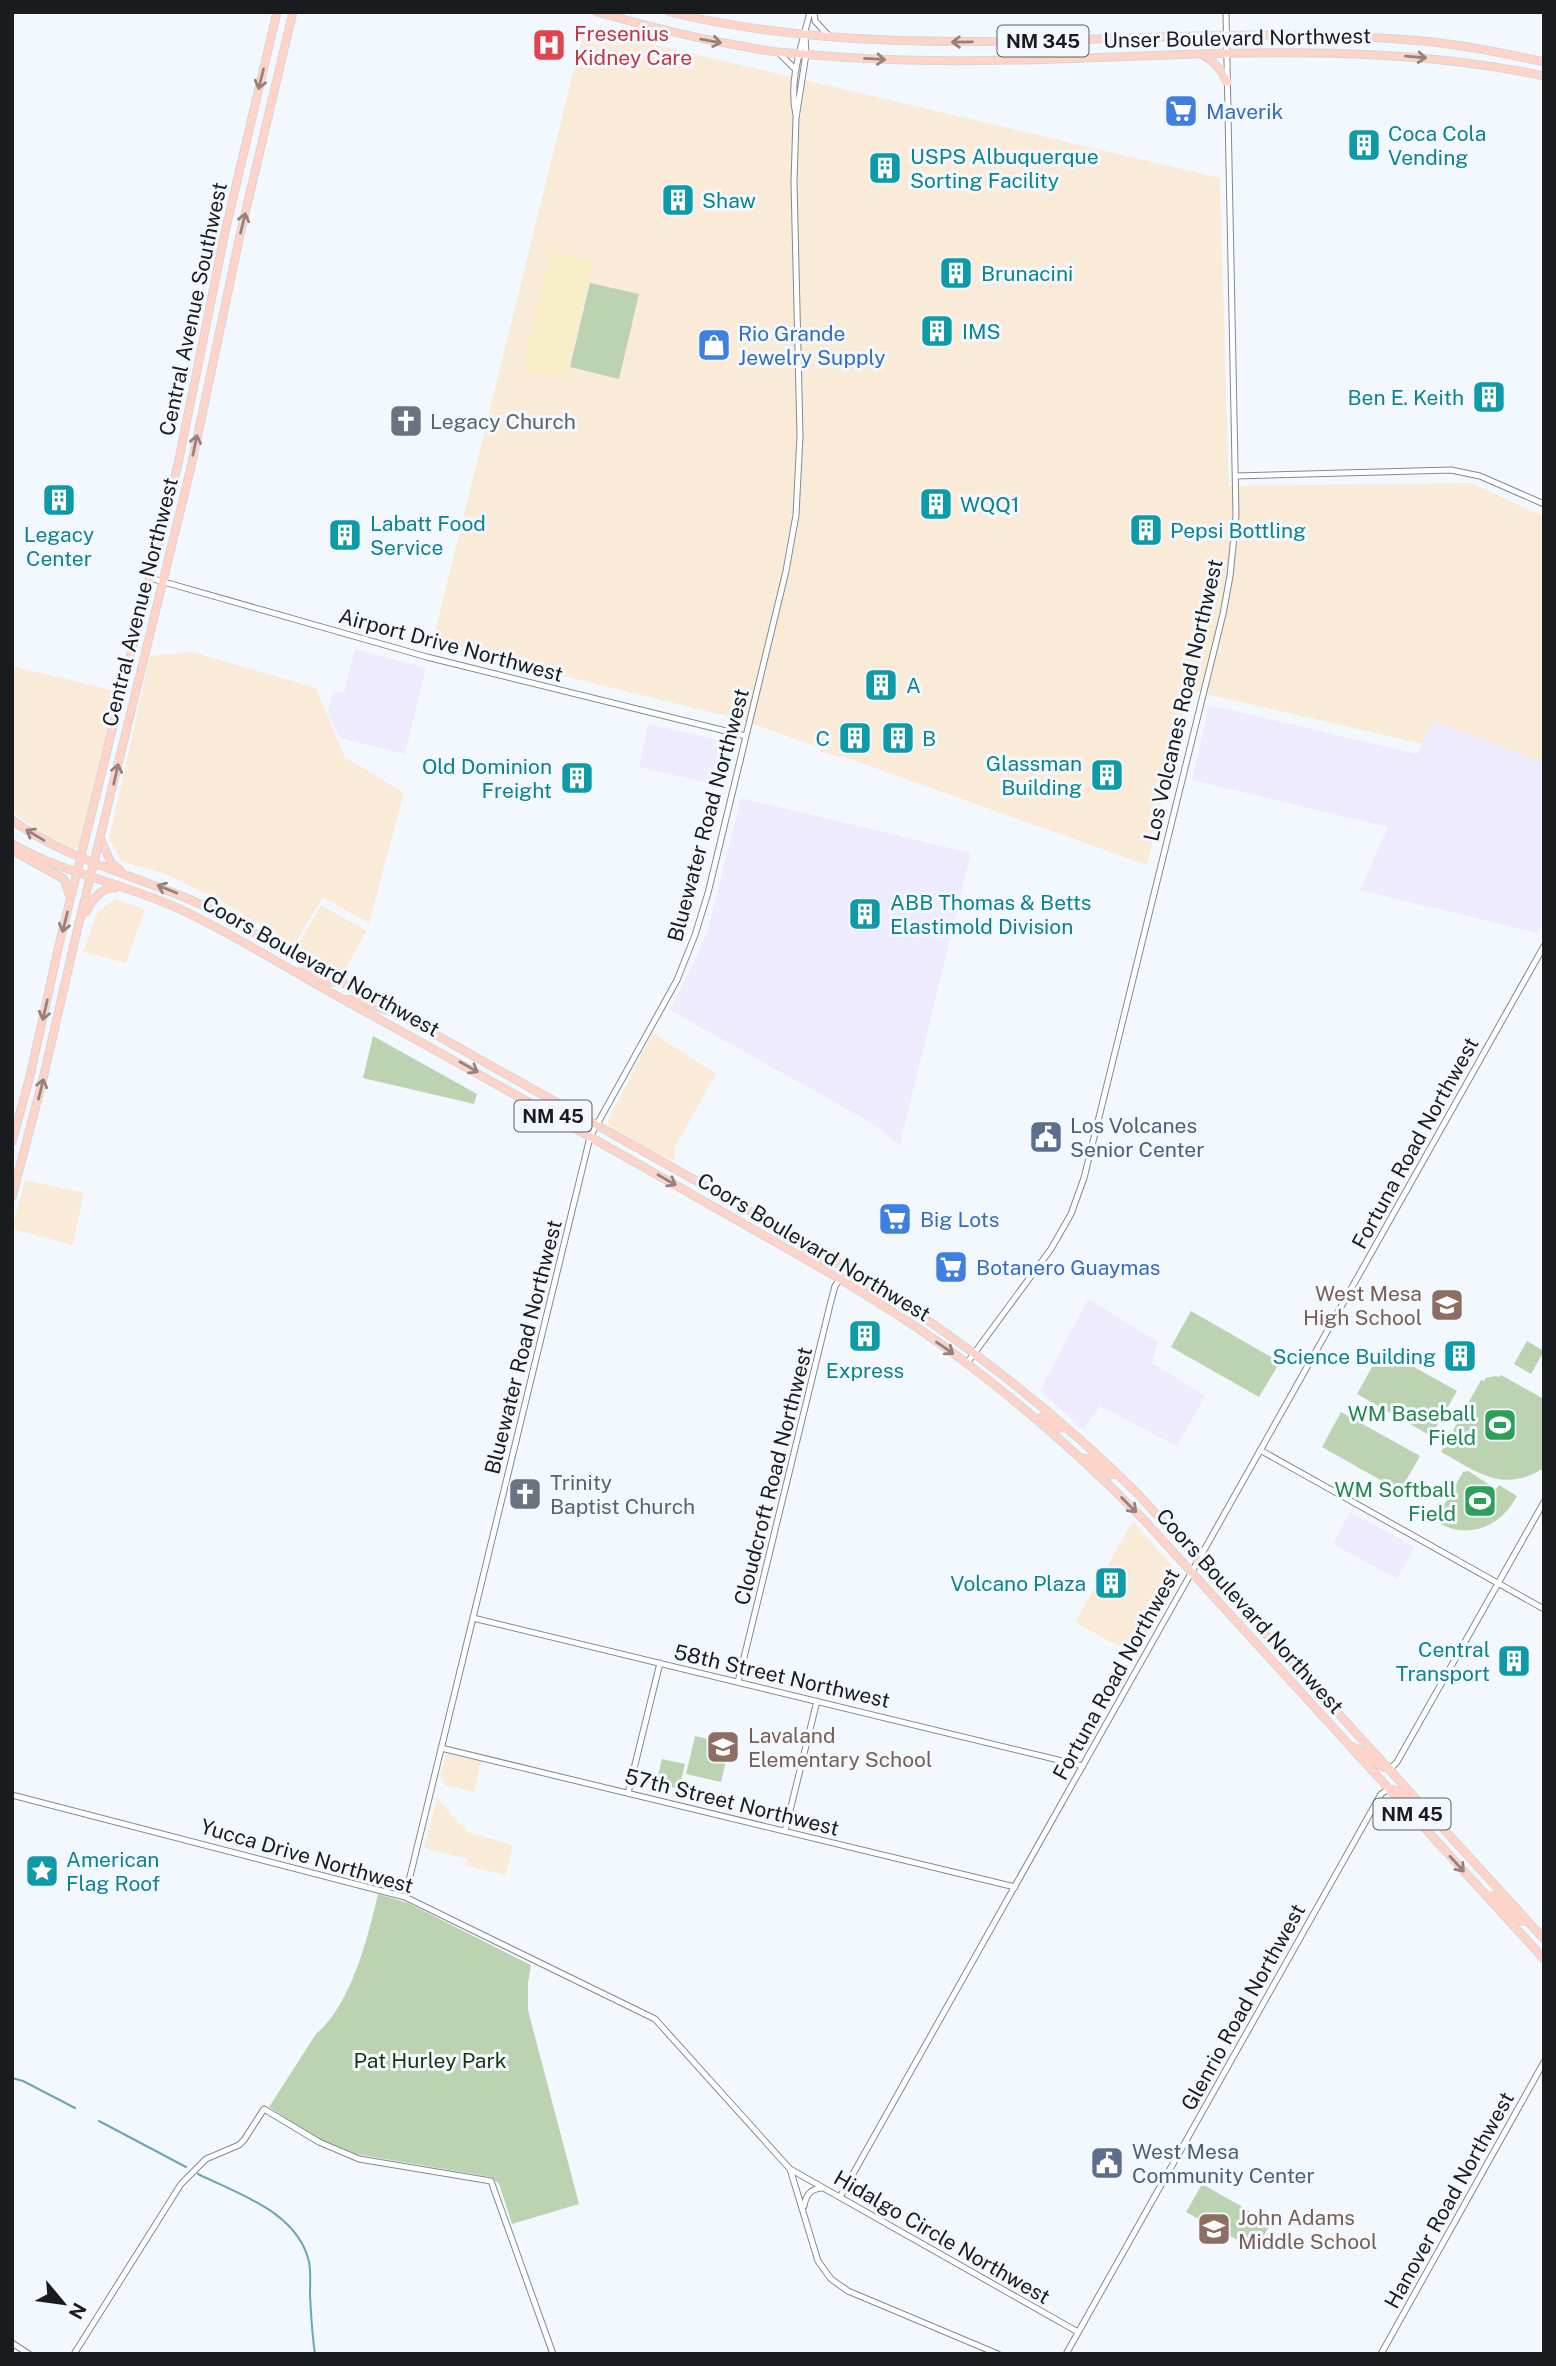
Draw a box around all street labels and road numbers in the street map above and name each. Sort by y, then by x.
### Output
street label: Unser Boulevard Northwest [1103,23,1371,53]
road number: NM 345 [998,25,1088,56]
street label: Central Avenue Southwest [154,180,232,438]
street label: Central Avenue Northwest [97,475,183,729]
street label: Los Volcanes Road Northwest [1138,556,1228,844]
street label: Airport Drive Northwest [336,603,566,687]
street label: Bluewater Road Northwest [662,686,754,944]
street label: Coors Boulevard Northwest [198,890,444,1042]
street label: Fortuna Road Northwest [1346,1033,1484,1253]
road number: NM 45 [514,1100,592,1132]
street label: Coors Boulevard Northwest [693,1167,935,1327]
street label: Bluewater Road Northwest [479,1217,567,1477]
street label: Cloudcroft Road Northwest [729,1344,817,1608]
street label: Coors Boulevard Northwest [1151,1503,1349,1719]
street label: Fortuna Road Northwest [1047,1564,1185,1784]
street label: 58th Street Northwest [672,1639,892,1713]
street label: 57th Street Northwest [622,1763,842,1841]
road number: NM 45 [1374,1798,1450,1830]
street label: Yucca Drive Northwest [198,1814,416,1898]
street label: Glenrio Road Northwest [1176,1899,1310,2115]
street label: Hanover Road Northwest [1379,2087,1519,2313]
street label: Hidalgo Circle Northwest [830,2165,1054,2309]

